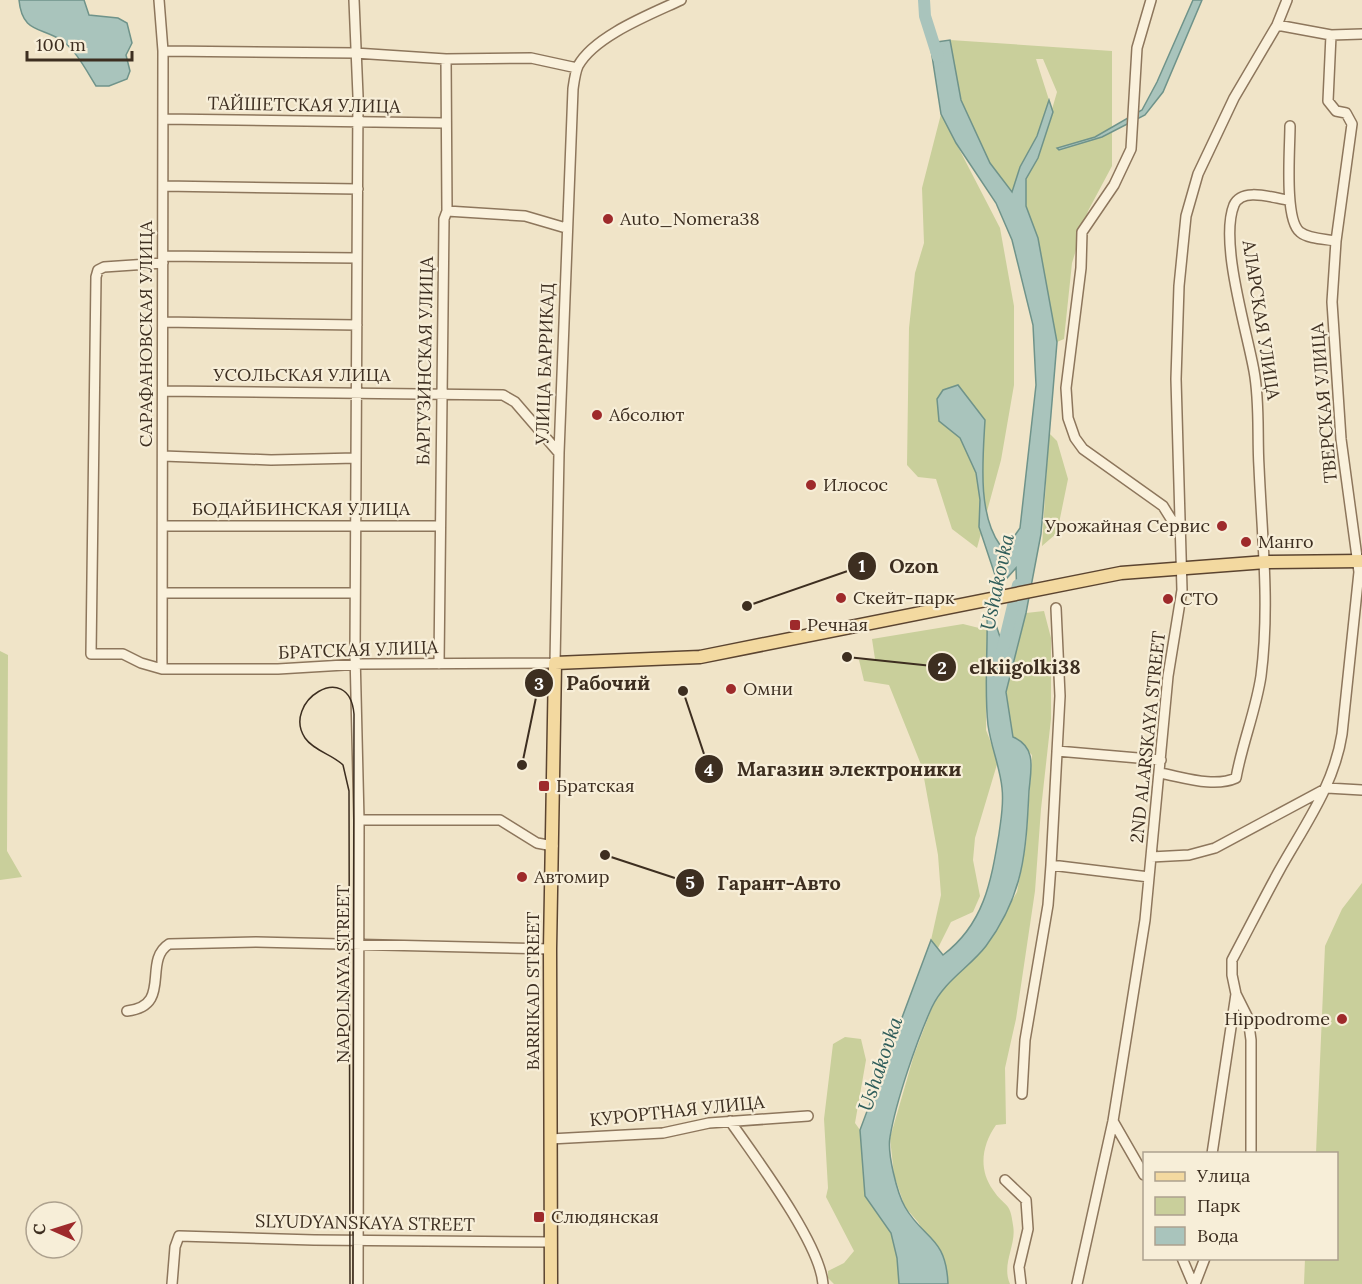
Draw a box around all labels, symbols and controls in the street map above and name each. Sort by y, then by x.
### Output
scale bar [27,24,132,62]
text: 100 m [36,33,86,56]
street label: ТАЙШЕТСКАЯ УЛИЦА [207,91,401,118]
place label: Auto_Nomera38 [619,207,760,230]
marker: Auto_Nomera38 [601,212,615,226]
street label: САРАФАНОВСКАЯ УЛИЦА [134,220,157,447]
street label: АЛАРСКАЯ УЛИЦА [1237,237,1286,402]
street label: БАРГУЗИНСКАЯ УЛИЦА [411,256,438,466]
street label: УЛИЦА БАРРИКАД [530,283,559,446]
street label: ТВЕРСКАЯ УЛИЦА [1305,321,1342,484]
street label: УСОЛЬСКАЯ УЛИЦА [212,363,391,386]
place label: Абсолют [608,403,684,426]
marker: Абсолют [590,408,604,422]
place label: Илосос [823,473,888,496]
marker: Илосос [804,478,818,492]
street label: БОДАЙБИНСКАЯ УЛИЦА [192,497,411,520]
place label: Урожайная Сервис [1044,514,1210,537]
marker: Урожайная Сервис [1215,519,1229,533]
place label: Манго [1258,530,1313,553]
water label: Ushakovka [974,531,1019,632]
marker: Манго [1239,535,1253,549]
callout: Ozon [847,547,951,585]
text: Ozon [889,553,939,578]
text: 1 [858,554,866,577]
place label: Скейт-парк [853,586,955,609]
place label: СТО [1180,587,1218,610]
marker: Скейт-парк [834,591,848,605]
marker: СТО [1161,592,1175,606]
place label: Речная [807,613,868,636]
marker: Речная [788,618,802,632]
street label: 2ND ALARSKAYA STREET [1125,629,1170,844]
street label: БРАТСКАЯ УЛИЦА [278,635,439,664]
callout: elkiigolki38 [927,648,1092,686]
text: elkiigolki38 [969,654,1081,679]
text: 2 [937,656,947,679]
callout: Рабочий [524,664,662,702]
text: Рабочий [566,670,650,695]
text: 3 [534,672,544,695]
place label: Омни [743,677,793,700]
marker: Омни [724,682,738,696]
callout: Магазин электроники [694,750,973,788]
text: Магазин электроники [737,756,961,781]
text: 4 [704,758,714,781]
place label: Братская [556,774,634,797]
marker: Братская [537,779,551,793]
callout: Гарант-Авто [675,864,853,902]
place label: Автомир [533,865,609,888]
marker: Автомир [515,870,529,884]
text: Гарант-Авто [717,870,841,895]
text: 5 [685,871,695,894]
street label: NAPOLNAYA STREET [331,884,354,1063]
street label: BARRIKAD STREET [521,911,544,1071]
place label: Hippodrome [1224,1007,1330,1030]
marker: Hippodrome [1335,1012,1349,1026]
water label: Ushakovka [852,1013,907,1114]
street label: КУРОРТНАЯ УЛИЦА [588,1090,766,1131]
legend [1143,1152,1338,1260]
text: Улица [1196,1164,1250,1187]
text: Парк [1197,1194,1241,1217]
north arrow [24,1200,84,1260]
place label: Слюдянская [551,1205,659,1228]
street label: SLYUDYANSKAYA STREET [255,1209,476,1236]
marker: Слюдянская [532,1210,546,1224]
text: С [29,1223,49,1235]
text: Вода [1197,1224,1239,1247]

